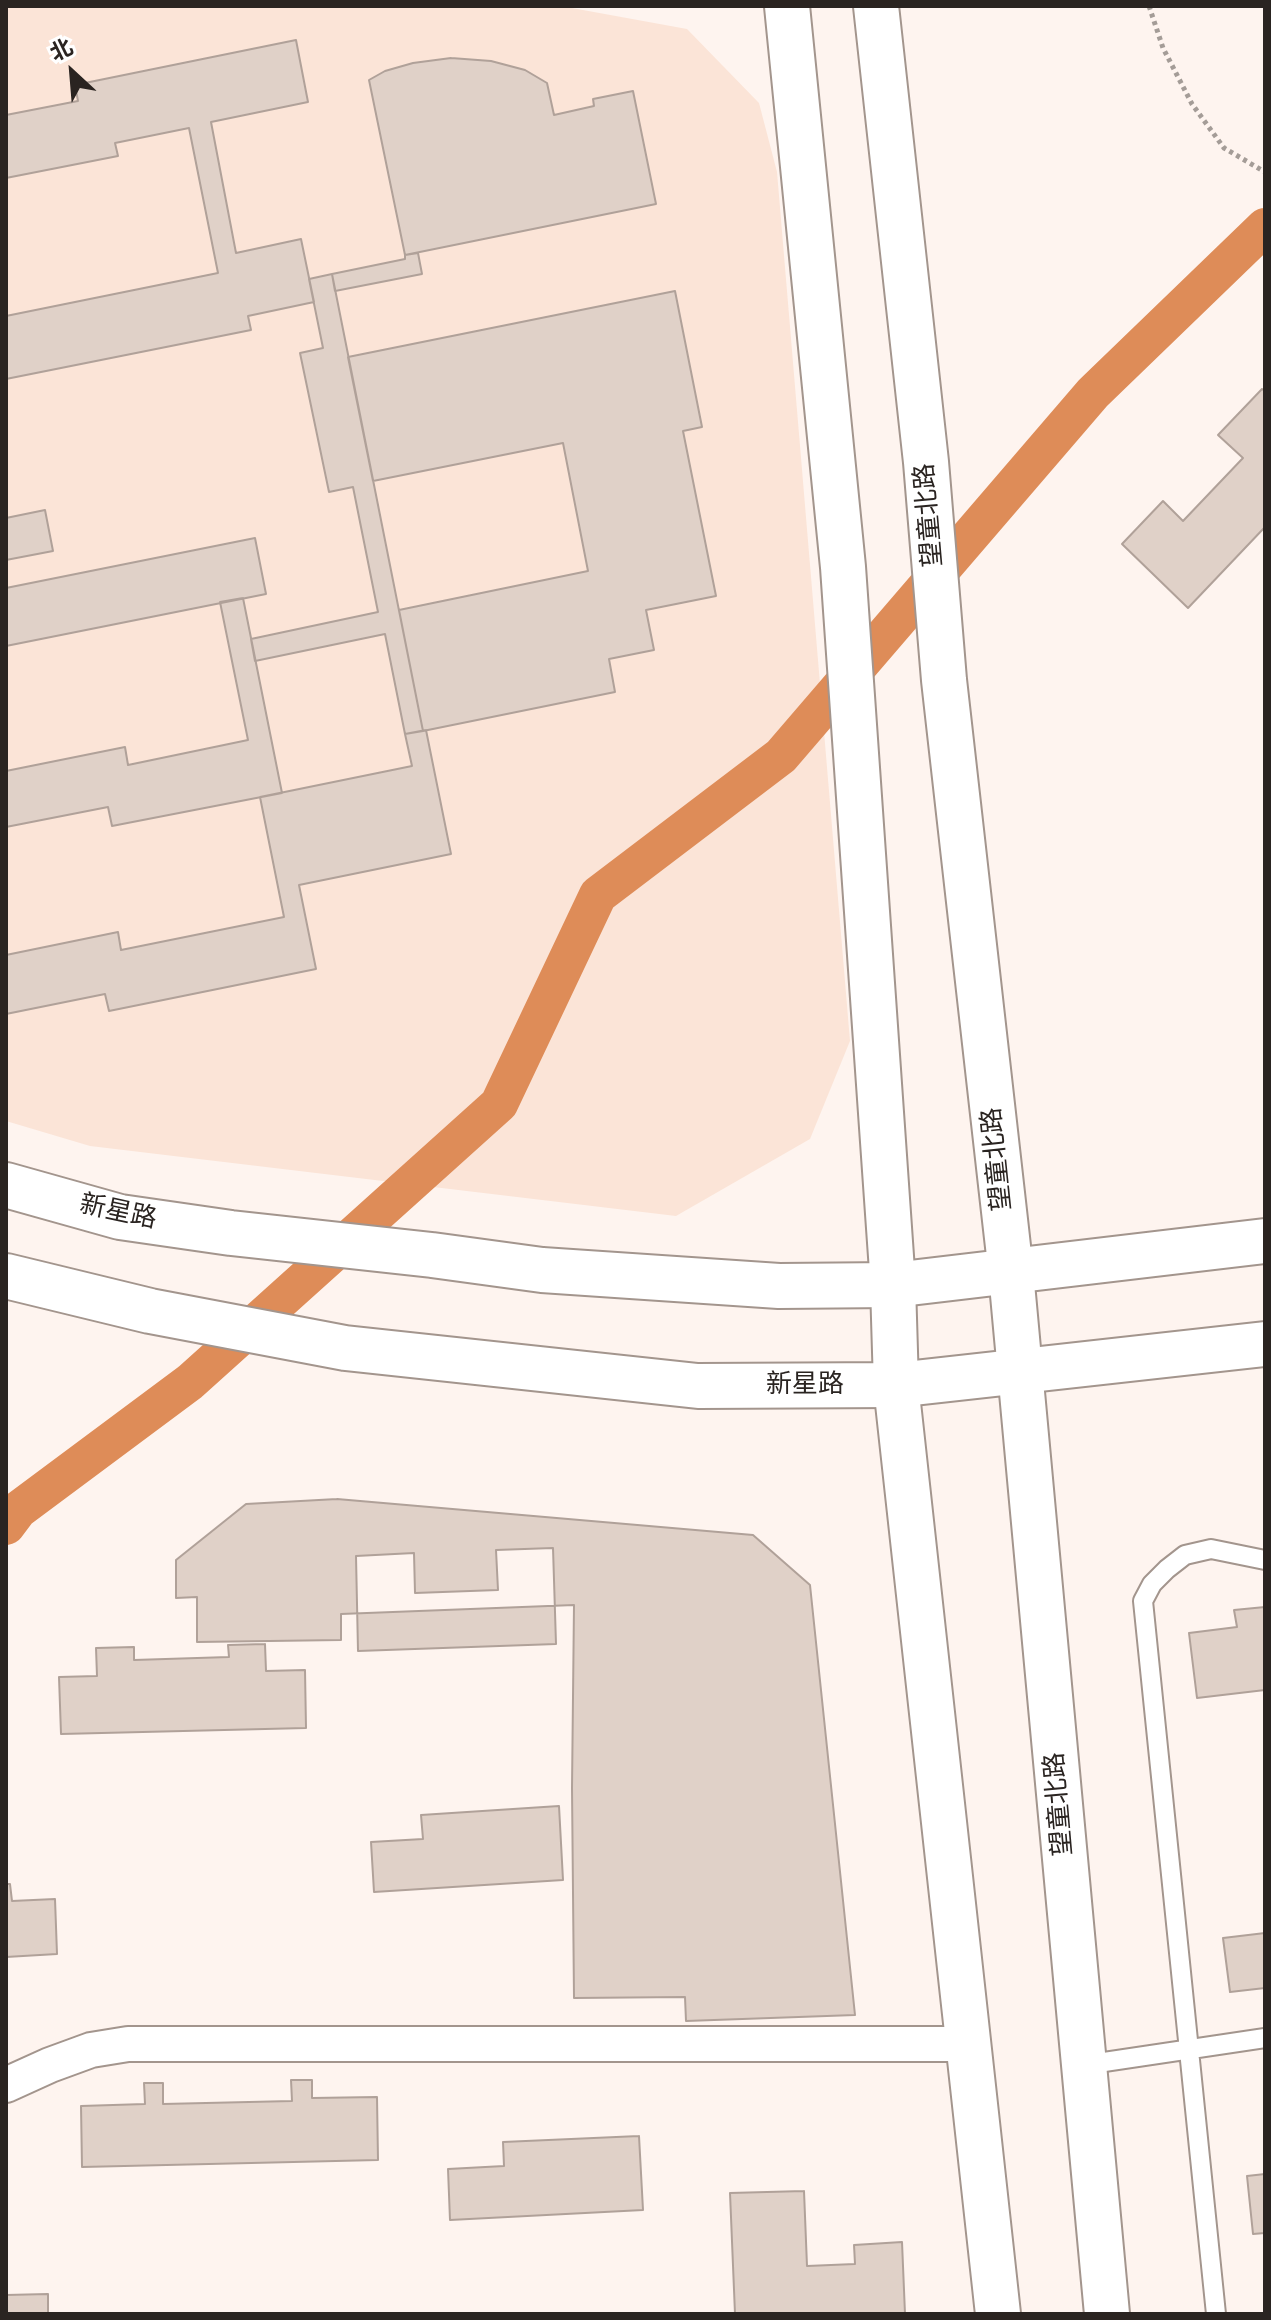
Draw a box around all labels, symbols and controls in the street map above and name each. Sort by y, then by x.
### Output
text: 北 [45,31,78,69]
north arrow [32,32,112,112]
street label: 望童北路 [910,462,950,568]
street label: 望童北路 [977,1106,1019,1212]
street label: 新星路 [77,1190,159,1236]
street label: 新星路 [766,1369,844,1401]
street label: 望童北路 [1040,1751,1080,1857]

